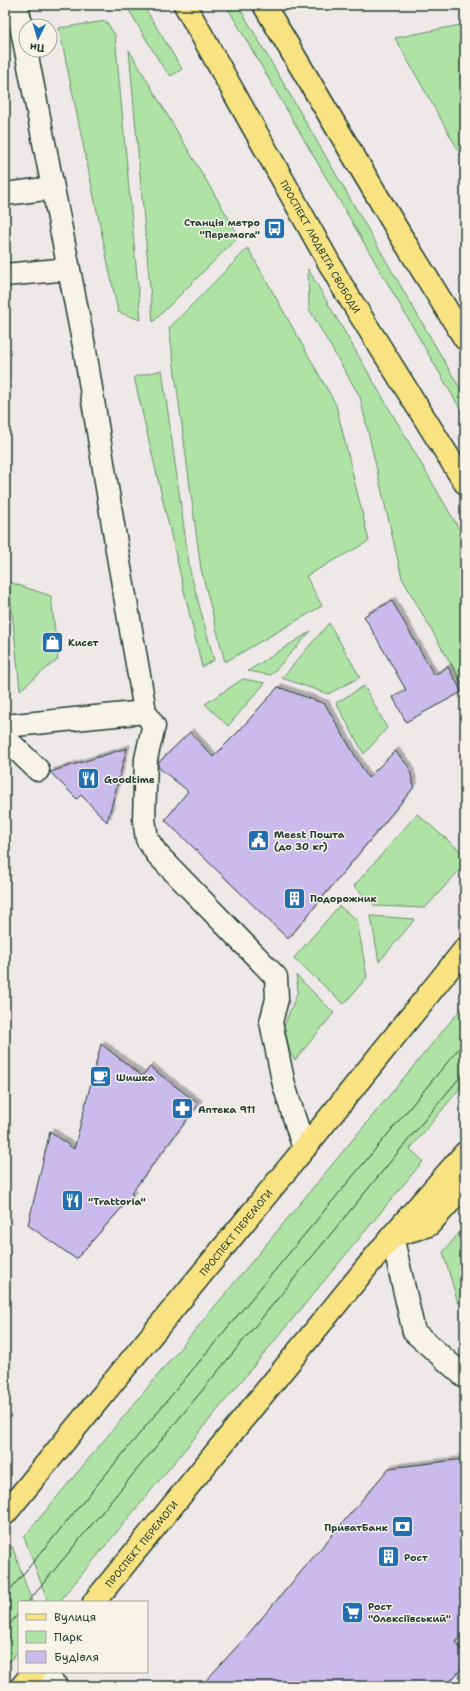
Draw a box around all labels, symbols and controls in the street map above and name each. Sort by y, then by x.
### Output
north arrow [18,18,58,58]
text: Пн [29,39,45,56]
street label: ПРОСПЕКТ ЛЮДВІГА СВОБОДИ [277,178,363,316]
bus stop icon: Станція метро "Перемога" [262,215,288,241]
place label: Станція метро "Перемога" [184,216,260,241]
shop icon: Кисет [39,629,65,655]
place label: Кисет [68,636,99,649]
restaurant icon: Goodtime [75,766,101,792]
place label: Goodtime [104,773,155,786]
public building icon: Meest Пошта (до 30 кг) [245,827,271,853]
place label: Meest Пошта (до 30 кг) [274,828,345,853]
building icon: Подорожник [282,885,308,911]
place label: Подорожник [310,892,378,905]
cafe icon: Шишка [88,1064,114,1090]
place label: Шишка [116,1071,155,1084]
pharmacy icon: Аптека 911 [170,1096,196,1122]
place label: Аптека 911 [198,1103,256,1116]
street label: ПРОСПЕКТ ПЕРЕМОГИ [197,1187,275,1279]
restaurant icon: "Trattoria" [59,1188,85,1214]
place label: "Trattoria" [88,1195,146,1208]
street label: ПРОСПЕКТ ПЕРЕМОГИ [103,1498,181,1590]
bank icon: ПриватБанк [390,1514,416,1540]
place label: ПриватБанк [324,1521,389,1534]
building icon: Рост [376,1544,402,1570]
place label: Рост [404,1551,428,1564]
supermarket icon: Рост "Олексіївський" [339,1599,365,1625]
place label: Рост "Олексіївський" [368,1600,451,1625]
legend [18,1601,148,1673]
text: Вулиця [54,1609,96,1625]
text: Парк [54,1629,83,1645]
text: Будівля [54,1649,99,1665]

